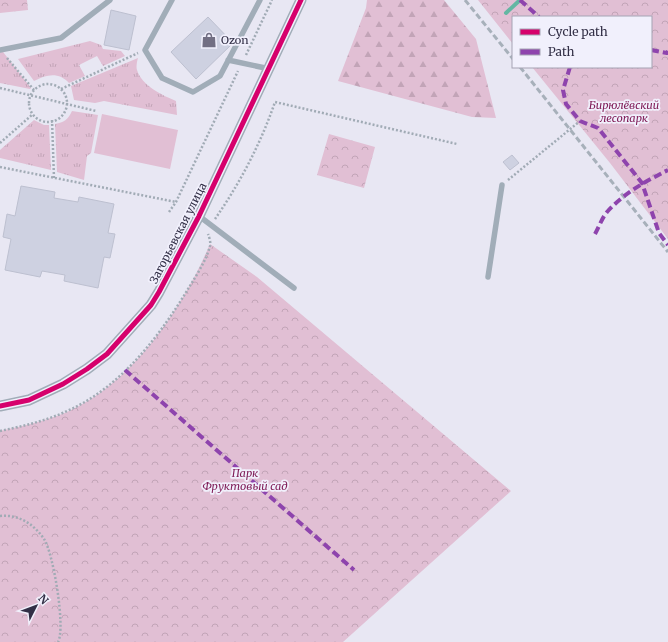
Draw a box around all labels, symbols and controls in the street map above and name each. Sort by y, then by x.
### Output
legend [512,16,652,68]
text: Cycle path [548,24,608,39]
shop icon: Ozon [200,31,218,49]
place label: Ozon [221,33,249,47]
text: Path [548,44,574,59]
park label: Бирюлёвский лесопарк [589,98,659,125]
street label: Загорьевская улица [146,180,210,286]
park label: Парк Фруктовый сад [203,466,287,493]
north arrow [16,586,56,626]
text: N [35,591,52,607]

